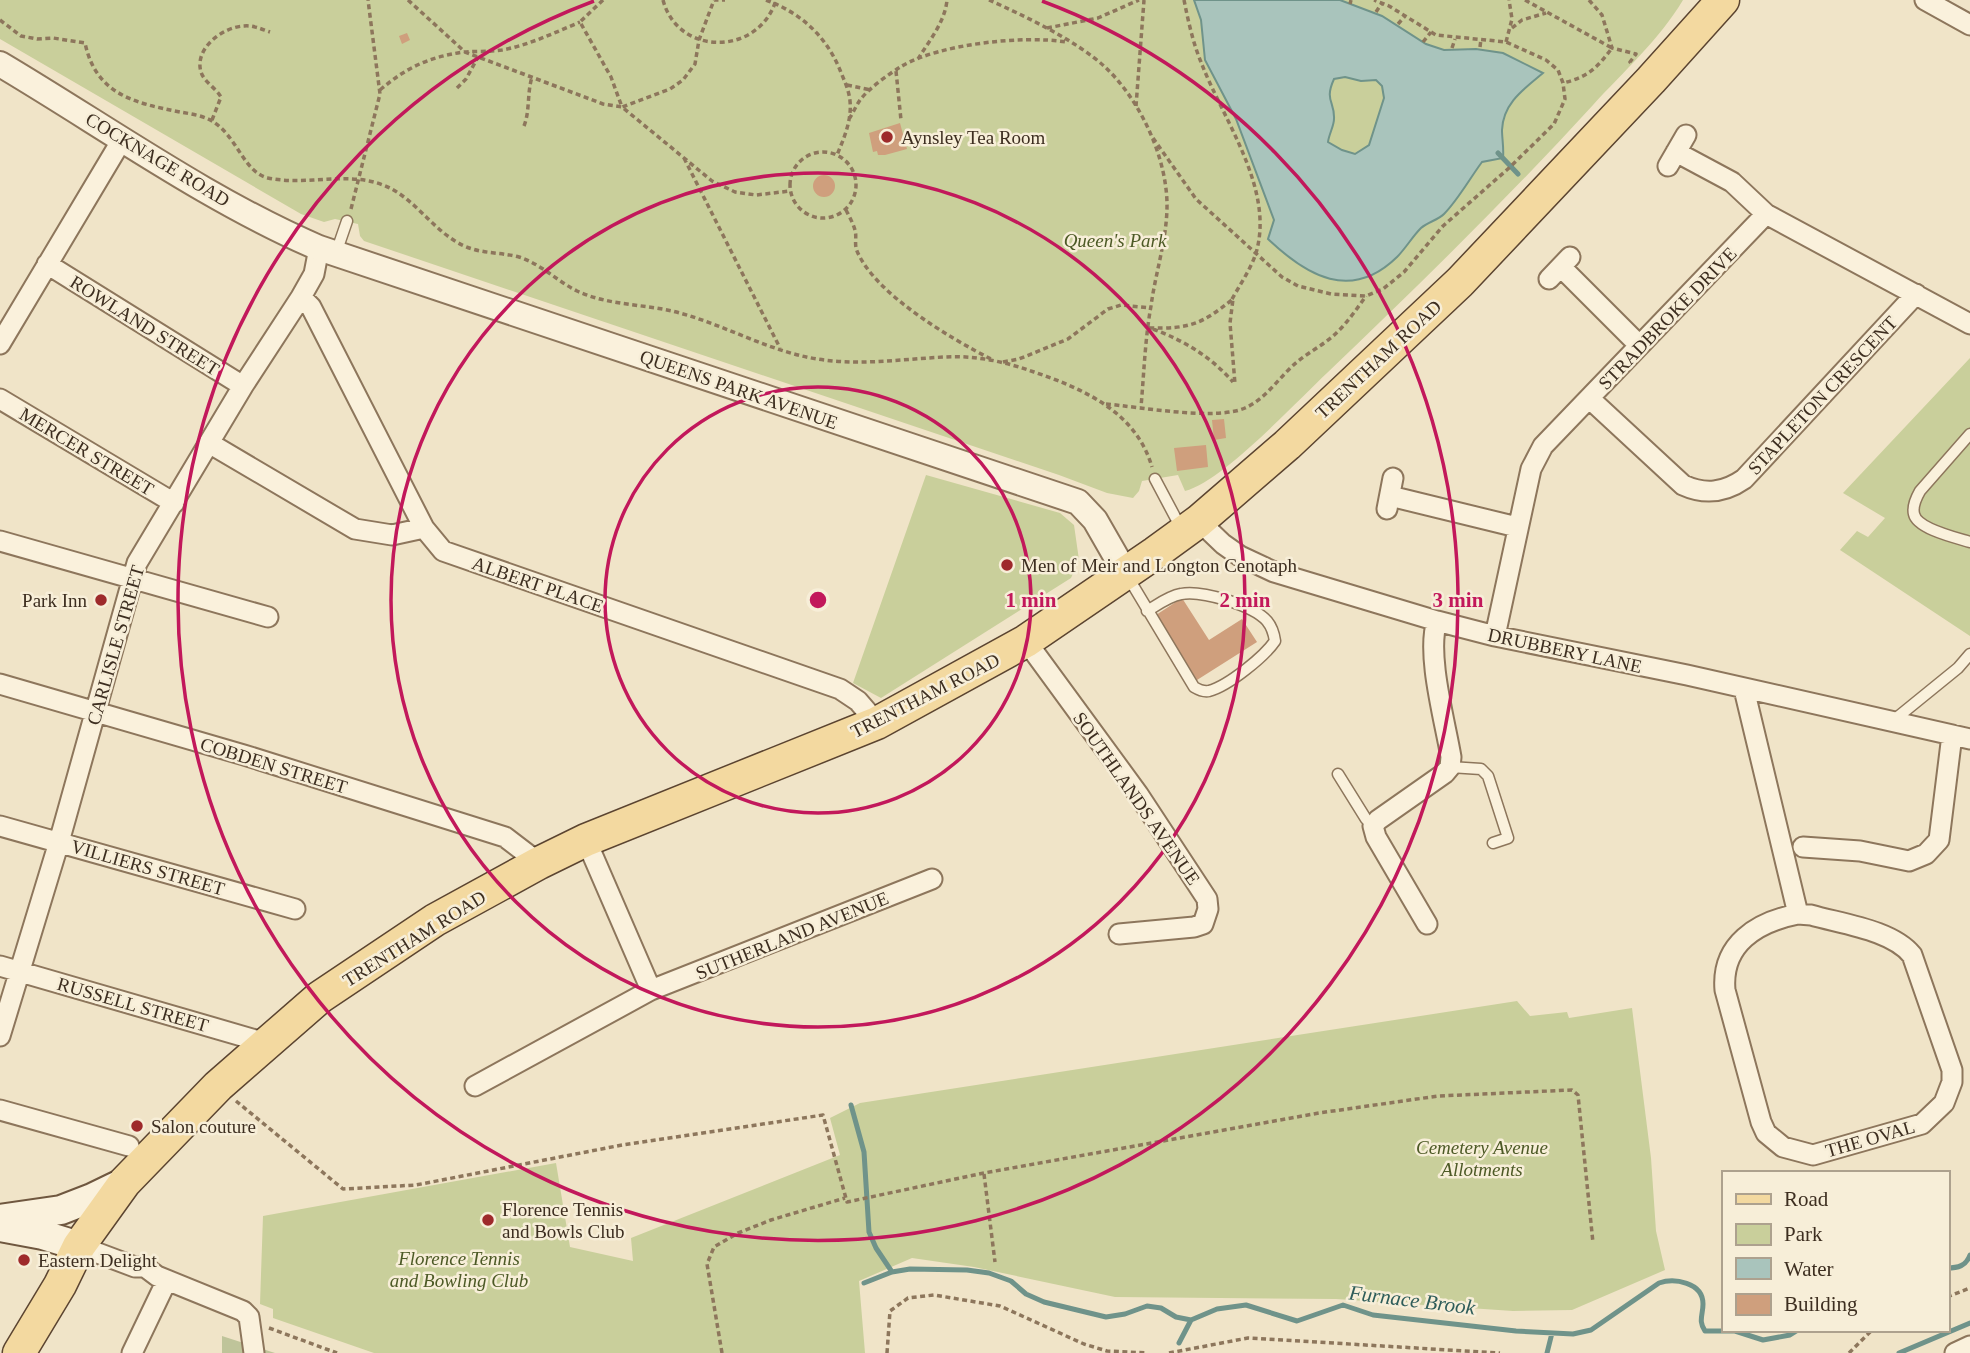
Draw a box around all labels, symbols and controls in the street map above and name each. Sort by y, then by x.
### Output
street label: COCKNAGE ROAD [82,108,234,211]
place label: Aynsley Tea Room [901,127,1046,148]
marker: Aynsley Tea Room [879,129,895,145]
park label: Queen's Park [1064,230,1167,251]
street label: STRADBROKE DRIVE [1594,243,1741,394]
street label: ROWLAND STREET [66,271,223,380]
street label: TRENTHAM ROAD [1311,296,1446,423]
street label: STAPLETON CRESCENT [1744,312,1901,479]
street label: QUEENS PARK AVENUE [637,346,841,433]
street label: MERCER STREET [16,403,158,500]
street label: ALBERT PLACE [469,552,606,617]
place label: Men of Meir and Longton Cenotaph [1021,555,1297,576]
marker: Men of Meir and Longton Cenotaph [999,557,1015,573]
street label: CARLISLE STREET [83,562,148,727]
centre of rings [806,588,830,612]
text: 1 min [1006,588,1057,612]
text: 2 min [1220,588,1271,612]
text: 3 min [1433,588,1484,612]
place label: Park Inn [22,590,87,611]
marker: Park Inn [93,592,109,608]
street label: DRUBBERY LANE [1486,624,1644,677]
street label: TRENTHAM ROAD [847,649,1003,742]
street label: SOUTHLANDS AVENUE [1069,708,1204,889]
street label: COBDEN STREET [198,733,350,798]
street label: VILLIERS STREET [69,835,227,900]
street label: TRENTHAM ROAD [339,886,489,991]
street label: SUTHERLAND AVENUE [693,887,892,984]
street label: RUSSELL STREET [55,973,211,1036]
place label: Salon couture [151,1116,256,1137]
street label: THE OVAL [1823,1116,1917,1161]
marker: Salon couture [129,1118,145,1134]
park label: Cemetery Avenue Allotments [1416,1137,1548,1180]
legend [1722,1171,1949,1332]
text: Road [1784,1187,1829,1211]
place label: Florence Tennis and Bowls Club [502,1199,624,1242]
marker: Florence Tennis and Bowls Club [480,1212,496,1228]
text: Park [1784,1222,1823,1246]
park label: Florence Tennis and Bowling Club [390,1248,528,1291]
place label: Eastern Delight [38,1250,157,1271]
marker: Eastern Delight [16,1252,32,1268]
text: Water [1784,1257,1834,1281]
water label: Furnace Brook [1347,1280,1477,1320]
text: Building [1784,1292,1858,1316]

